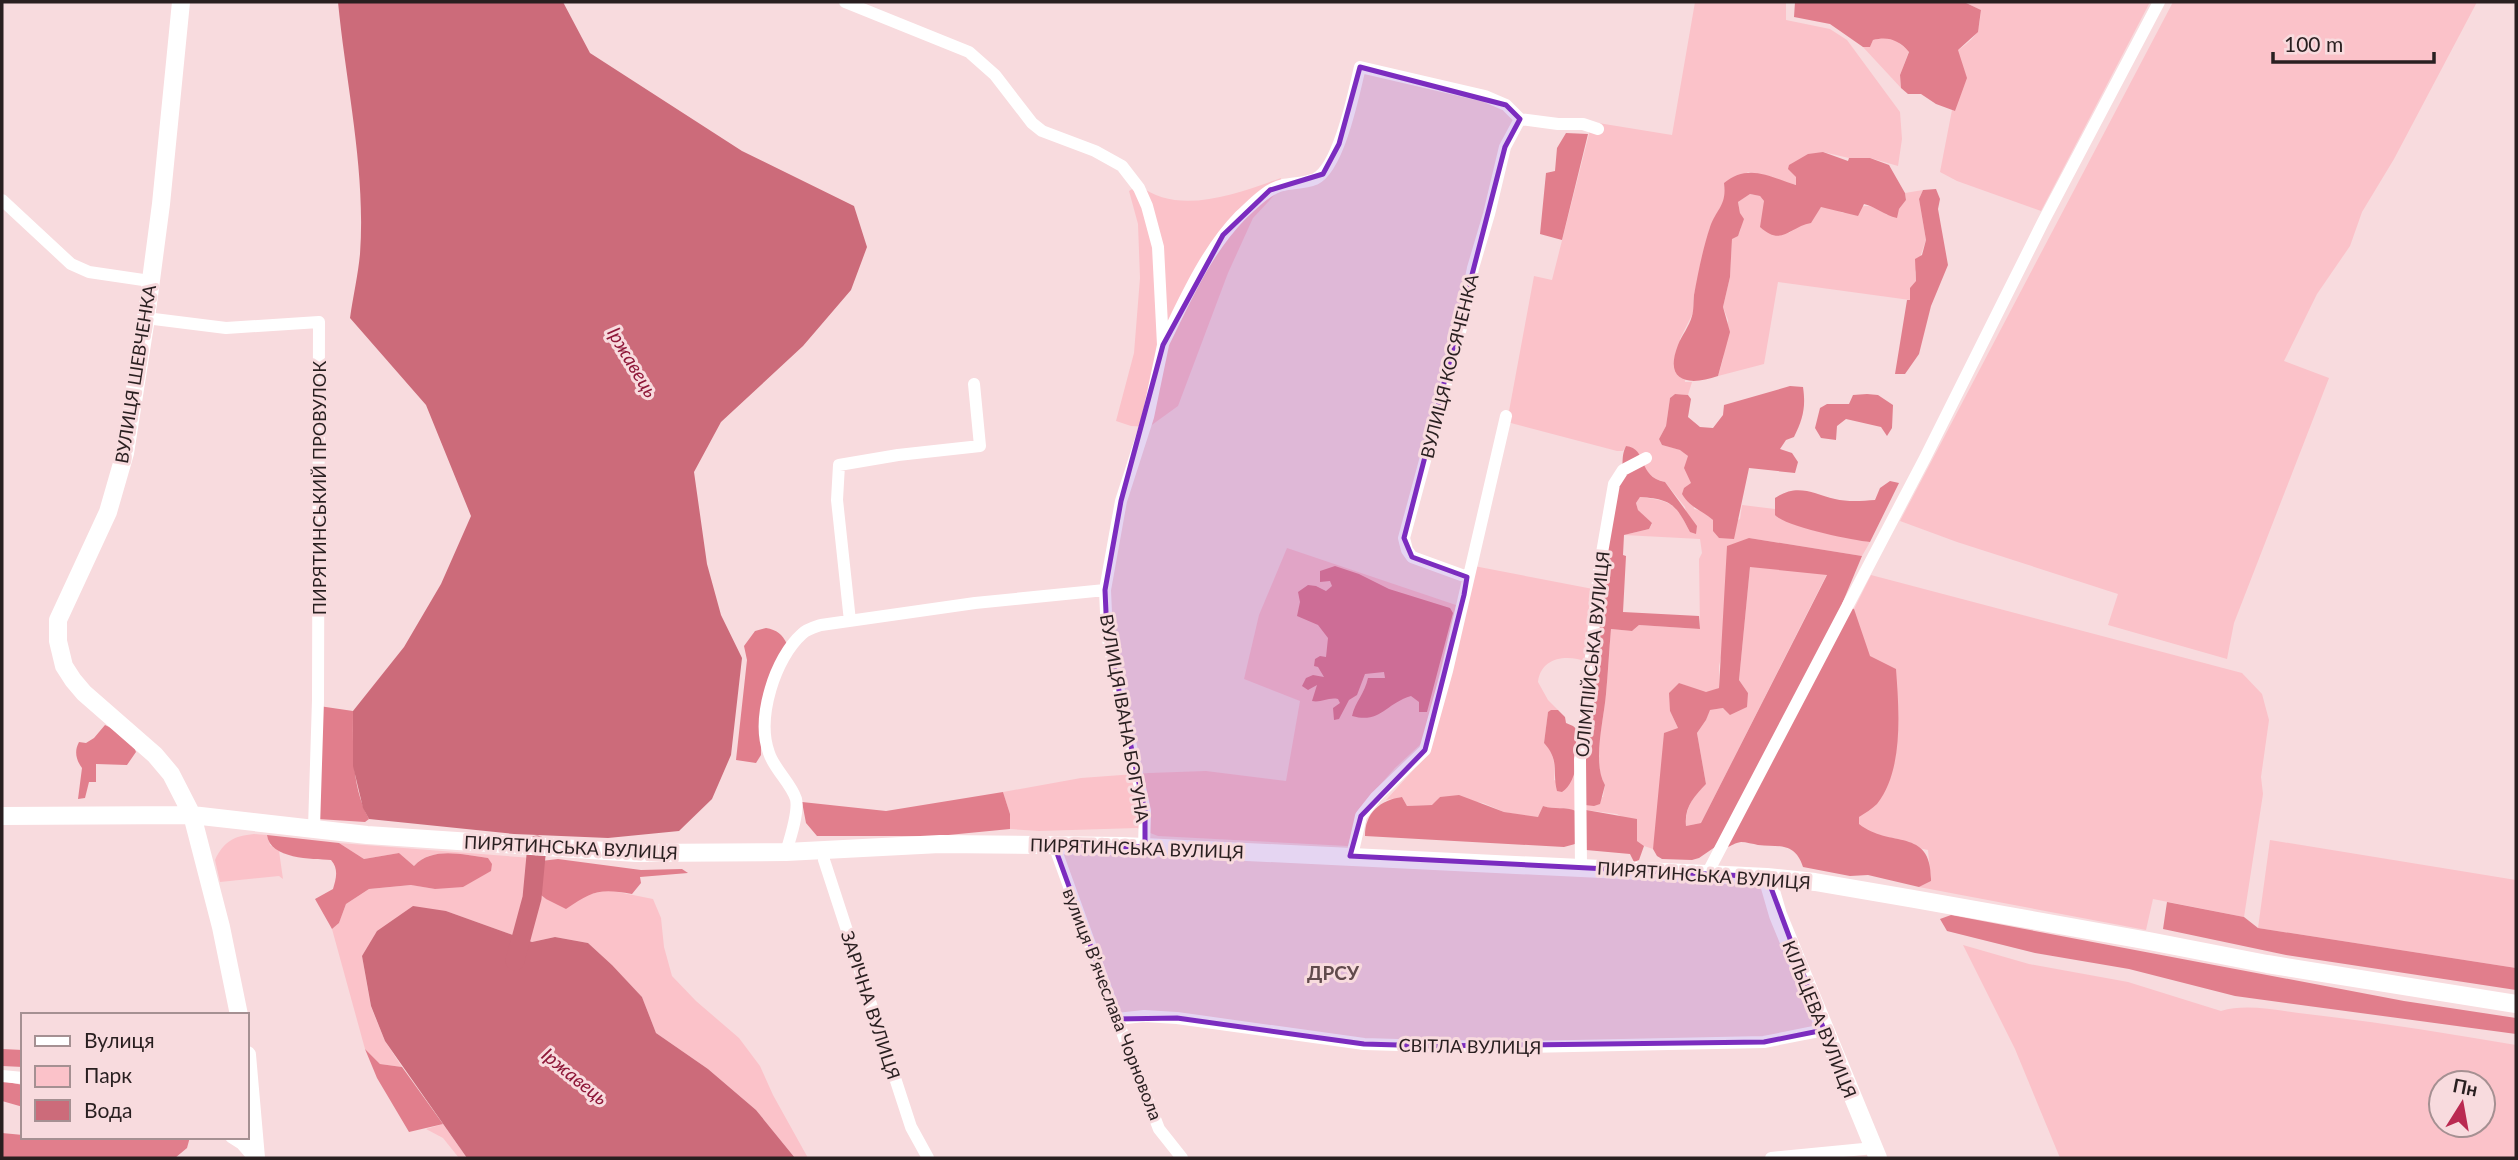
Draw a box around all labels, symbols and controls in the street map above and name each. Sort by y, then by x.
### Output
scale bar [2273,21,2434,65]
text: 100 m [2284,31,2343,56]
street label: ВУЛИЦЯ КОСЯЧЕНКА [1415,271,1483,460]
street label: ВУЛИЦЯ ШЕВЧЕНКА [110,282,160,465]
water label: Іржавець [603,323,663,401]
street label: ПИРЯТИНСЬКИЙ ПРОВУЛОК [308,361,330,615]
street label: ОЛІМПІЙСЬКА ВУЛИЦЯ [1570,550,1614,758]
street label: ВУЛИЦЯ ІВАНА БОГУНА [1096,612,1154,824]
street label: ПИРЯТИНСЬКА ВУЛИЦЯ [464,830,678,864]
street label: ПИРЯТИНСЬКА ВУЛИЦЯ [1030,833,1244,863]
street label: ПИРЯТИНСЬКА ВУЛИЦЯ [1597,857,1811,893]
street label: вулиця Вʼячеслава Чорновола [1059,885,1167,1123]
street label: ЗАРІЧНА ВУЛИЦЯ [837,928,905,1082]
street label: КІЛЬЦЕВА ВУЛИЦЯ [1778,937,1862,1101]
district label: ДРСУ [1307,961,1360,984]
legend [21,1013,248,1139]
text: Вулиця [84,1027,155,1052]
street label: СВІТЛА ВУЛИЦЯ [1398,1034,1542,1058]
water label: Іржавець [537,1042,613,1110]
text: Парк [84,1062,132,1087]
north arrow [2427,1069,2497,1139]
text: Пн [2451,1073,2480,1100]
text: Вода [84,1097,132,1122]

